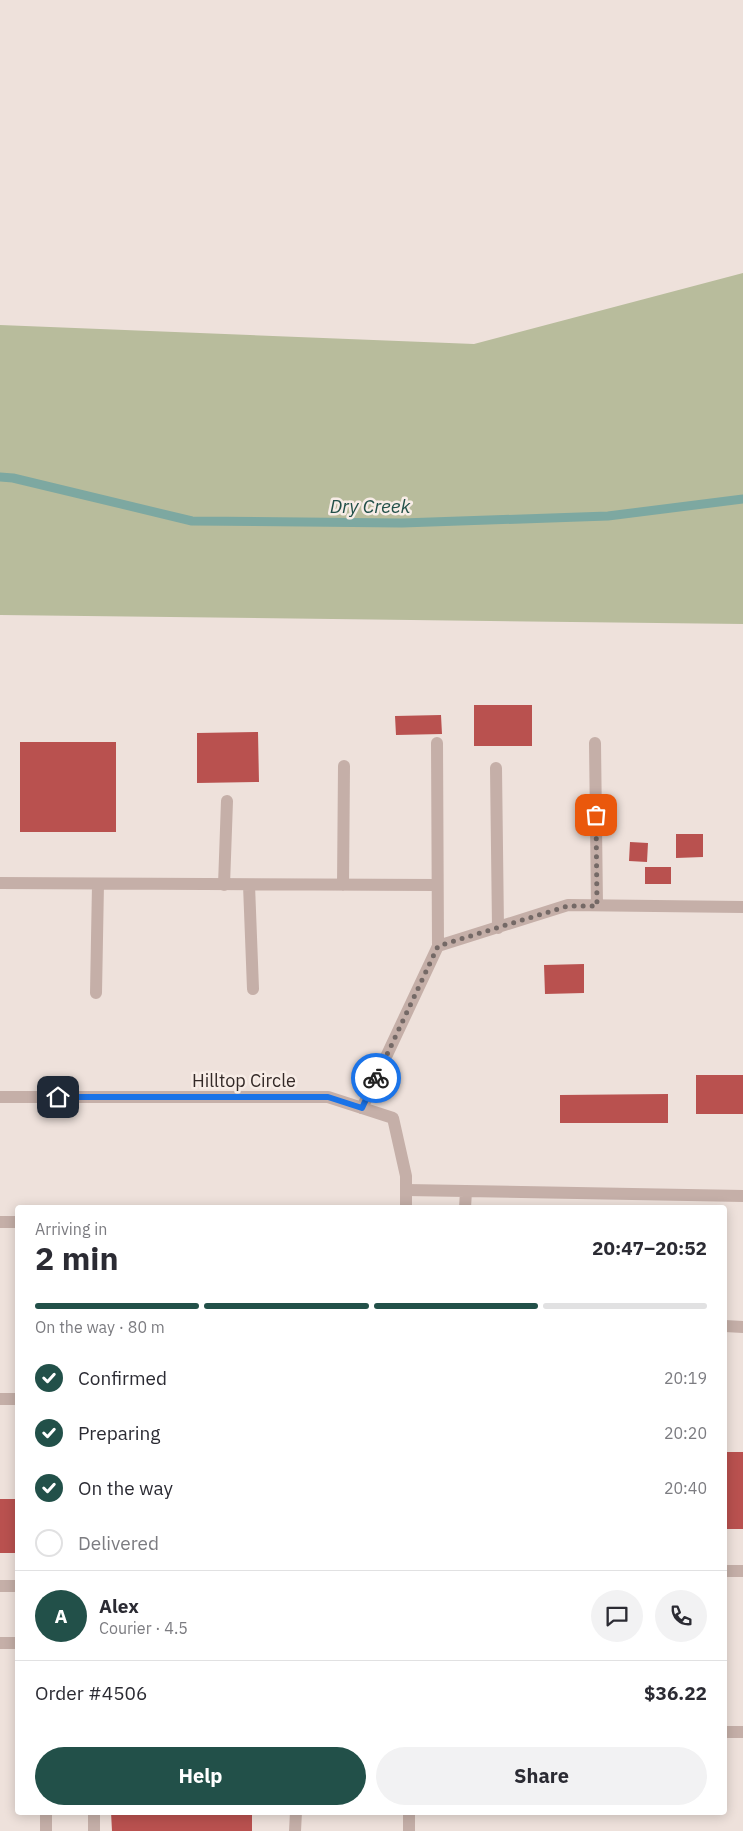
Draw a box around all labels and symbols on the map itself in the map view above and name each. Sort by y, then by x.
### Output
water label: Dry Creek [330,494,411,518]
pin [575,794,617,836]
courier [351,1053,401,1103]
street label: Hilltop Circle [192,1069,296,1092]
pin [37,1076,79,1118]

